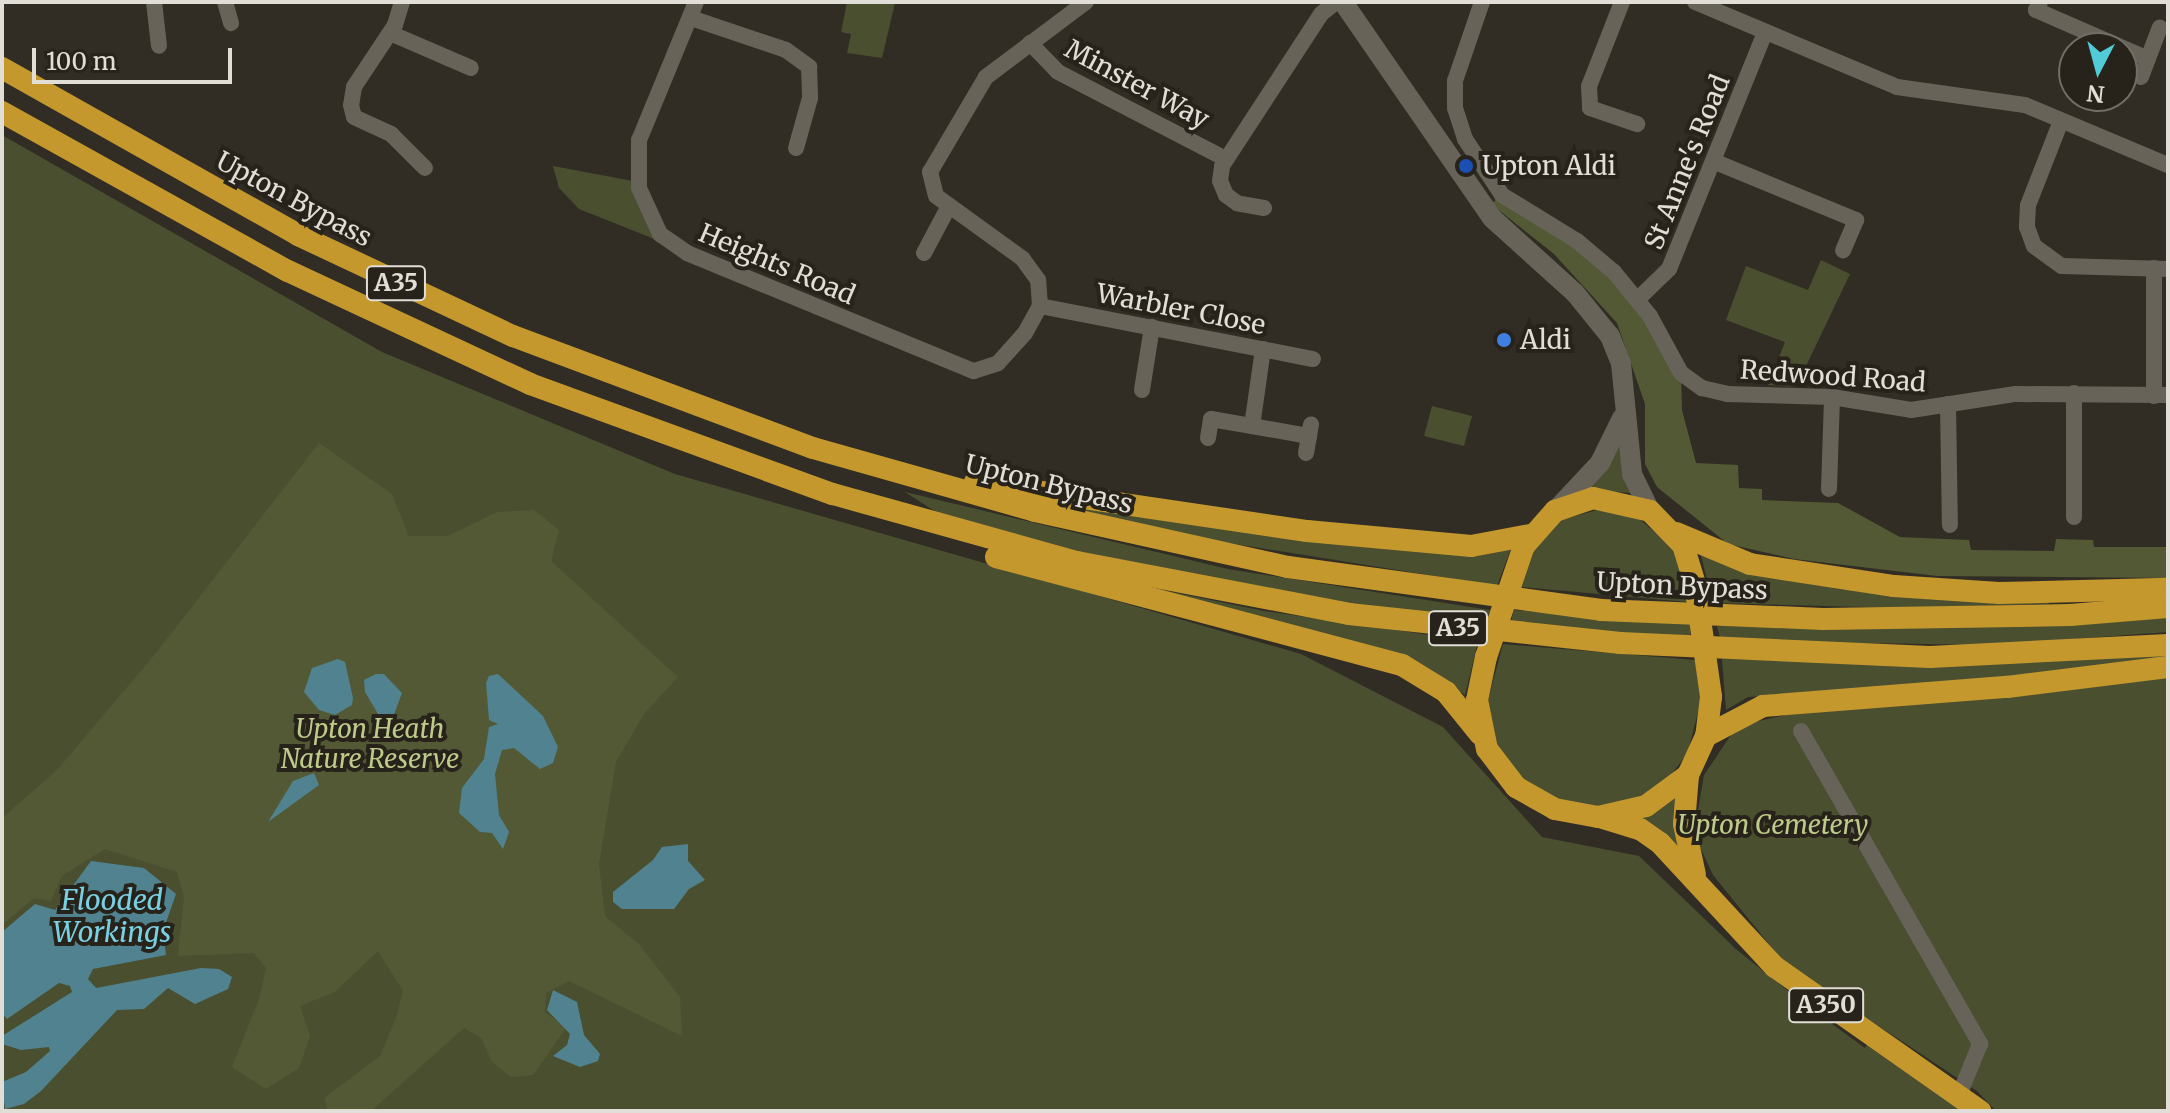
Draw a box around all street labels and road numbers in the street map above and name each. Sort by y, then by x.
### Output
street label: Minster Way [1060,33,1214,135]
street label: St Anne's Road [1638,70,1736,254]
street label: Upton Bypass [211,145,377,253]
street label: Heights Road [694,217,860,311]
road number: A35 [364,263,428,303]
street label: Warbler Close [1094,277,1268,341]
street label: Redwood Road [1739,354,1927,398]
street label: Upton Bypass [962,448,1136,520]
street label: Upton Bypass [1596,566,1768,606]
road number: A35 [1426,608,1490,648]
road number: A350 [1788,985,1864,1025]

